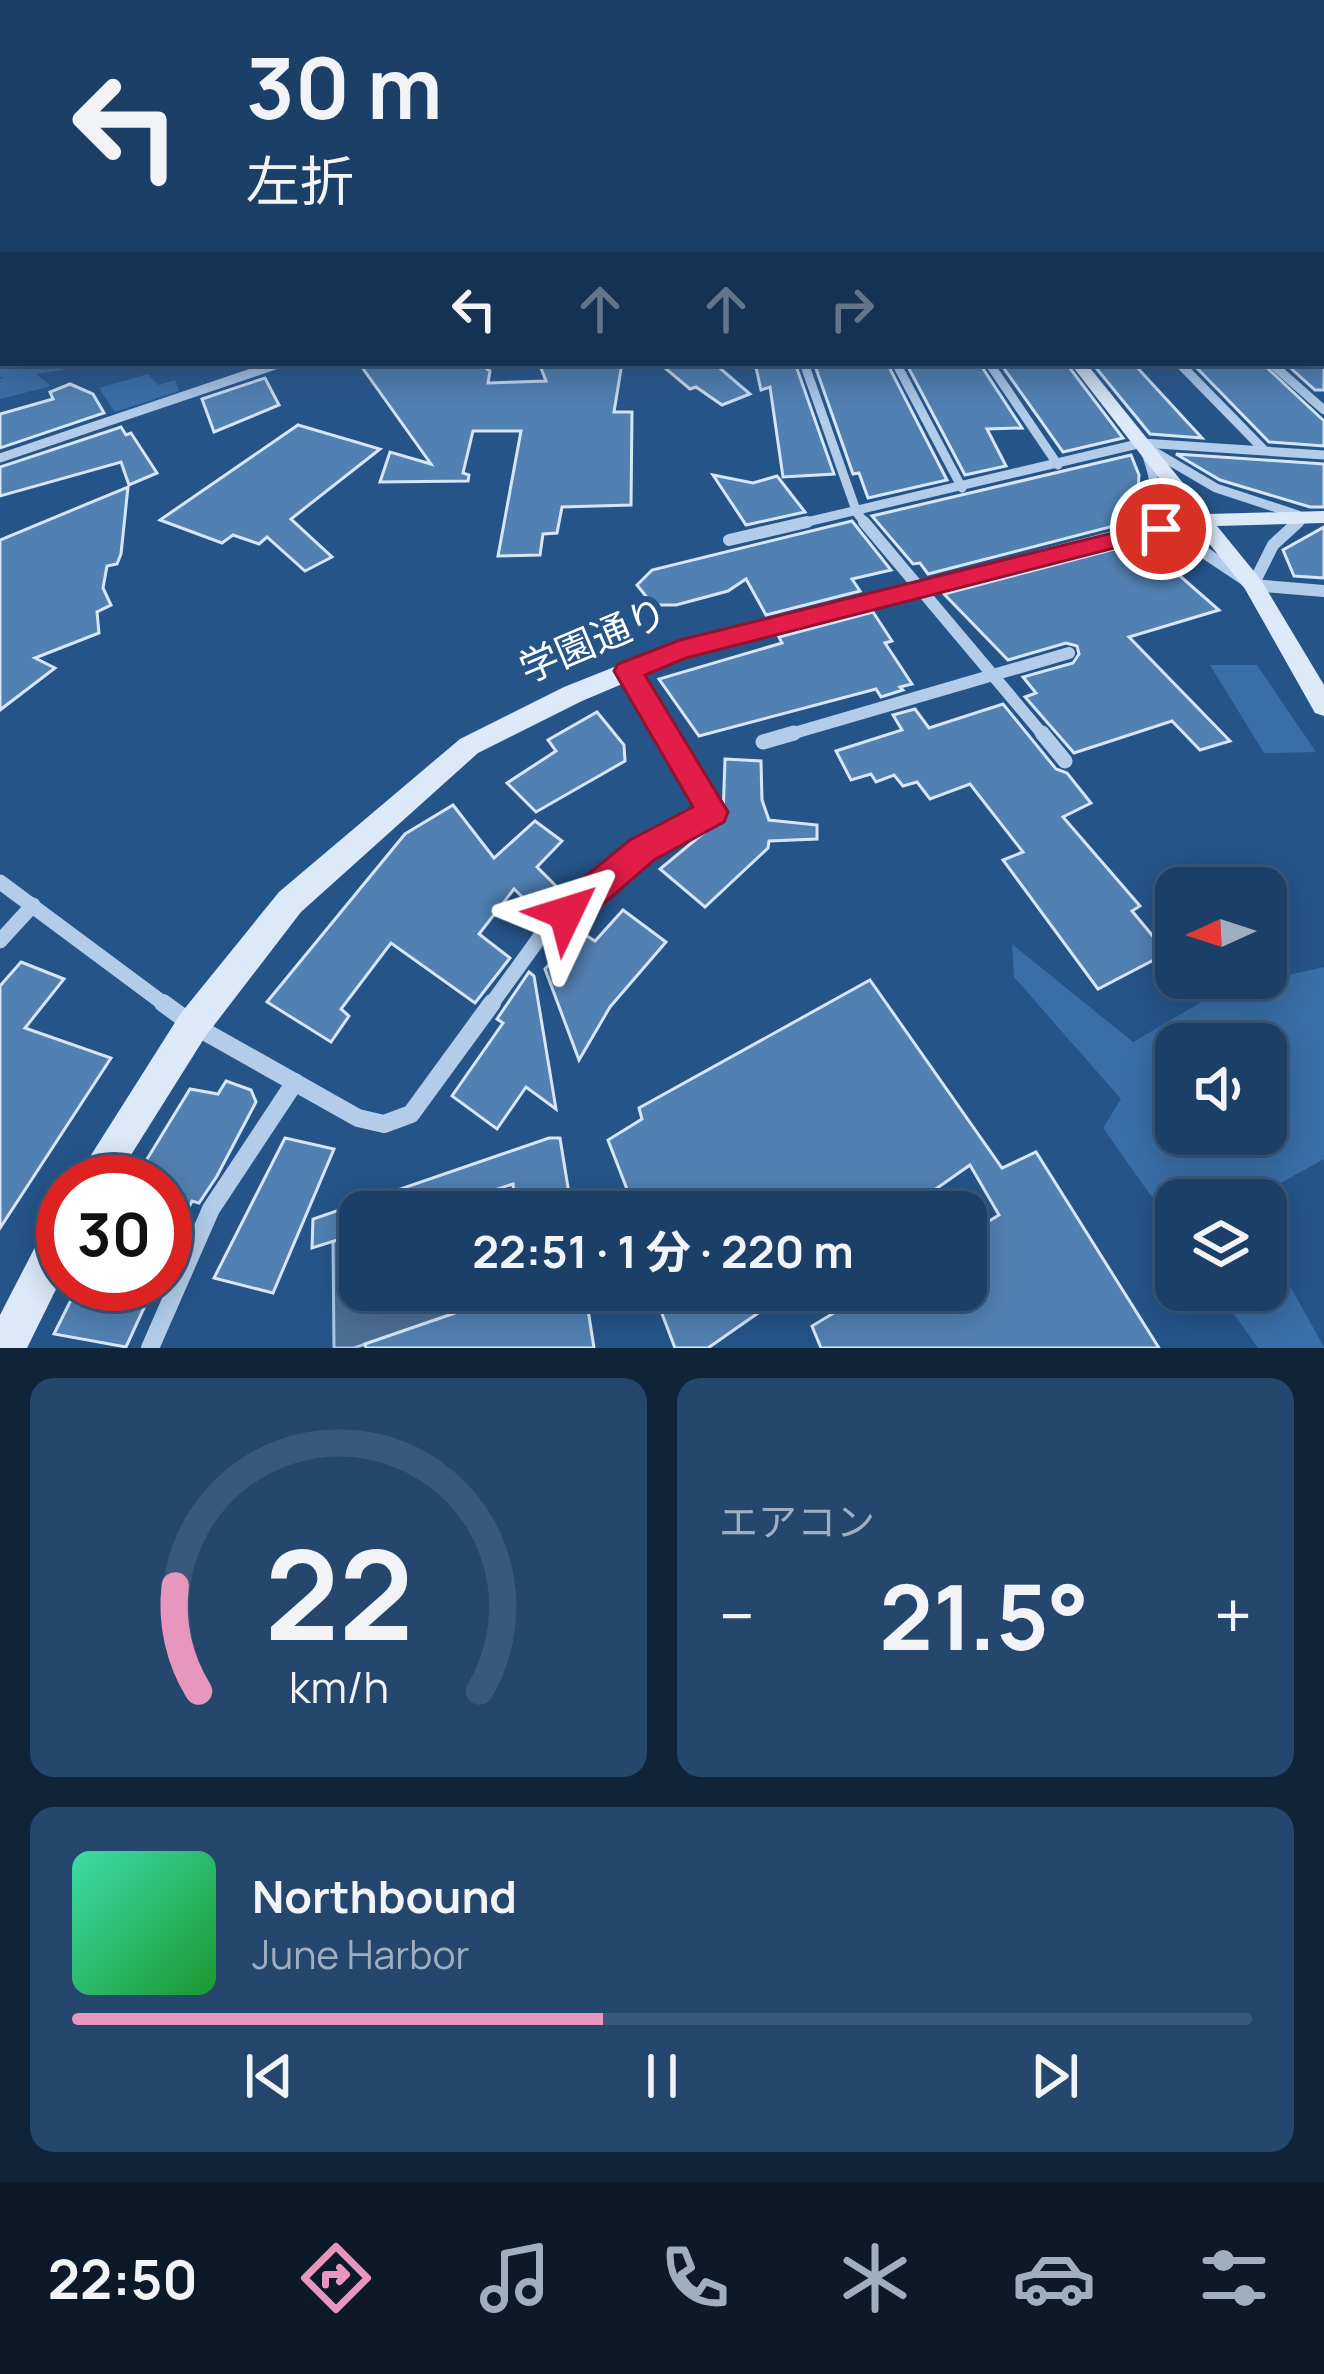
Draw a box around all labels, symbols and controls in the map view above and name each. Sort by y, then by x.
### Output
text: 30 m [246,29,442,144]
icon: left [48,48,204,204]
text: 左折 [246,143,354,217]
icon: left [441,276,507,342]
icon: ahead [567,276,633,342]
icon: ahead [693,276,759,342]
icon: right [819,276,885,342]
pin [1110,478,1212,580]
icon: arrive [1128,496,1194,562]
street label: 学園通り [510,584,675,694]
position arrow [503,850,629,976]
north arrow [1155,867,1287,999]
map controls [1155,867,1287,1311]
button: sound [1155,1023,1287,1155]
speed limit sign: 30 [36,1155,192,1311]
button: layers [1155,1179,1287,1311]
text: 22:51 · 1 分 · 220 m [472,1220,854,1282]
text: エアコン [719,1494,875,1548]
text: 22 [264,1507,413,1677]
text: 21.5° [879,1554,1089,1677]
text: − [719,1570,755,1660]
text: + [1214,1570,1252,1660]
text: km/h [289,1656,388,1715]
text: Northbound [252,1865,517,1927]
text: June Harbor [252,1927,470,1981]
icon: previous [236,2043,302,2109]
icon: pause [629,2043,695,2109]
icon: next [1022,2043,1088,2109]
icon: directions [294,2236,378,2320]
icon: music [473,2236,557,2320]
icon: phone [653,2236,737,2320]
icon: climate [833,2236,917,2320]
icon: car [1012,2236,1096,2320]
icon: filters [1192,2236,1276,2320]
text: 22:50 [48,2241,198,2315]

